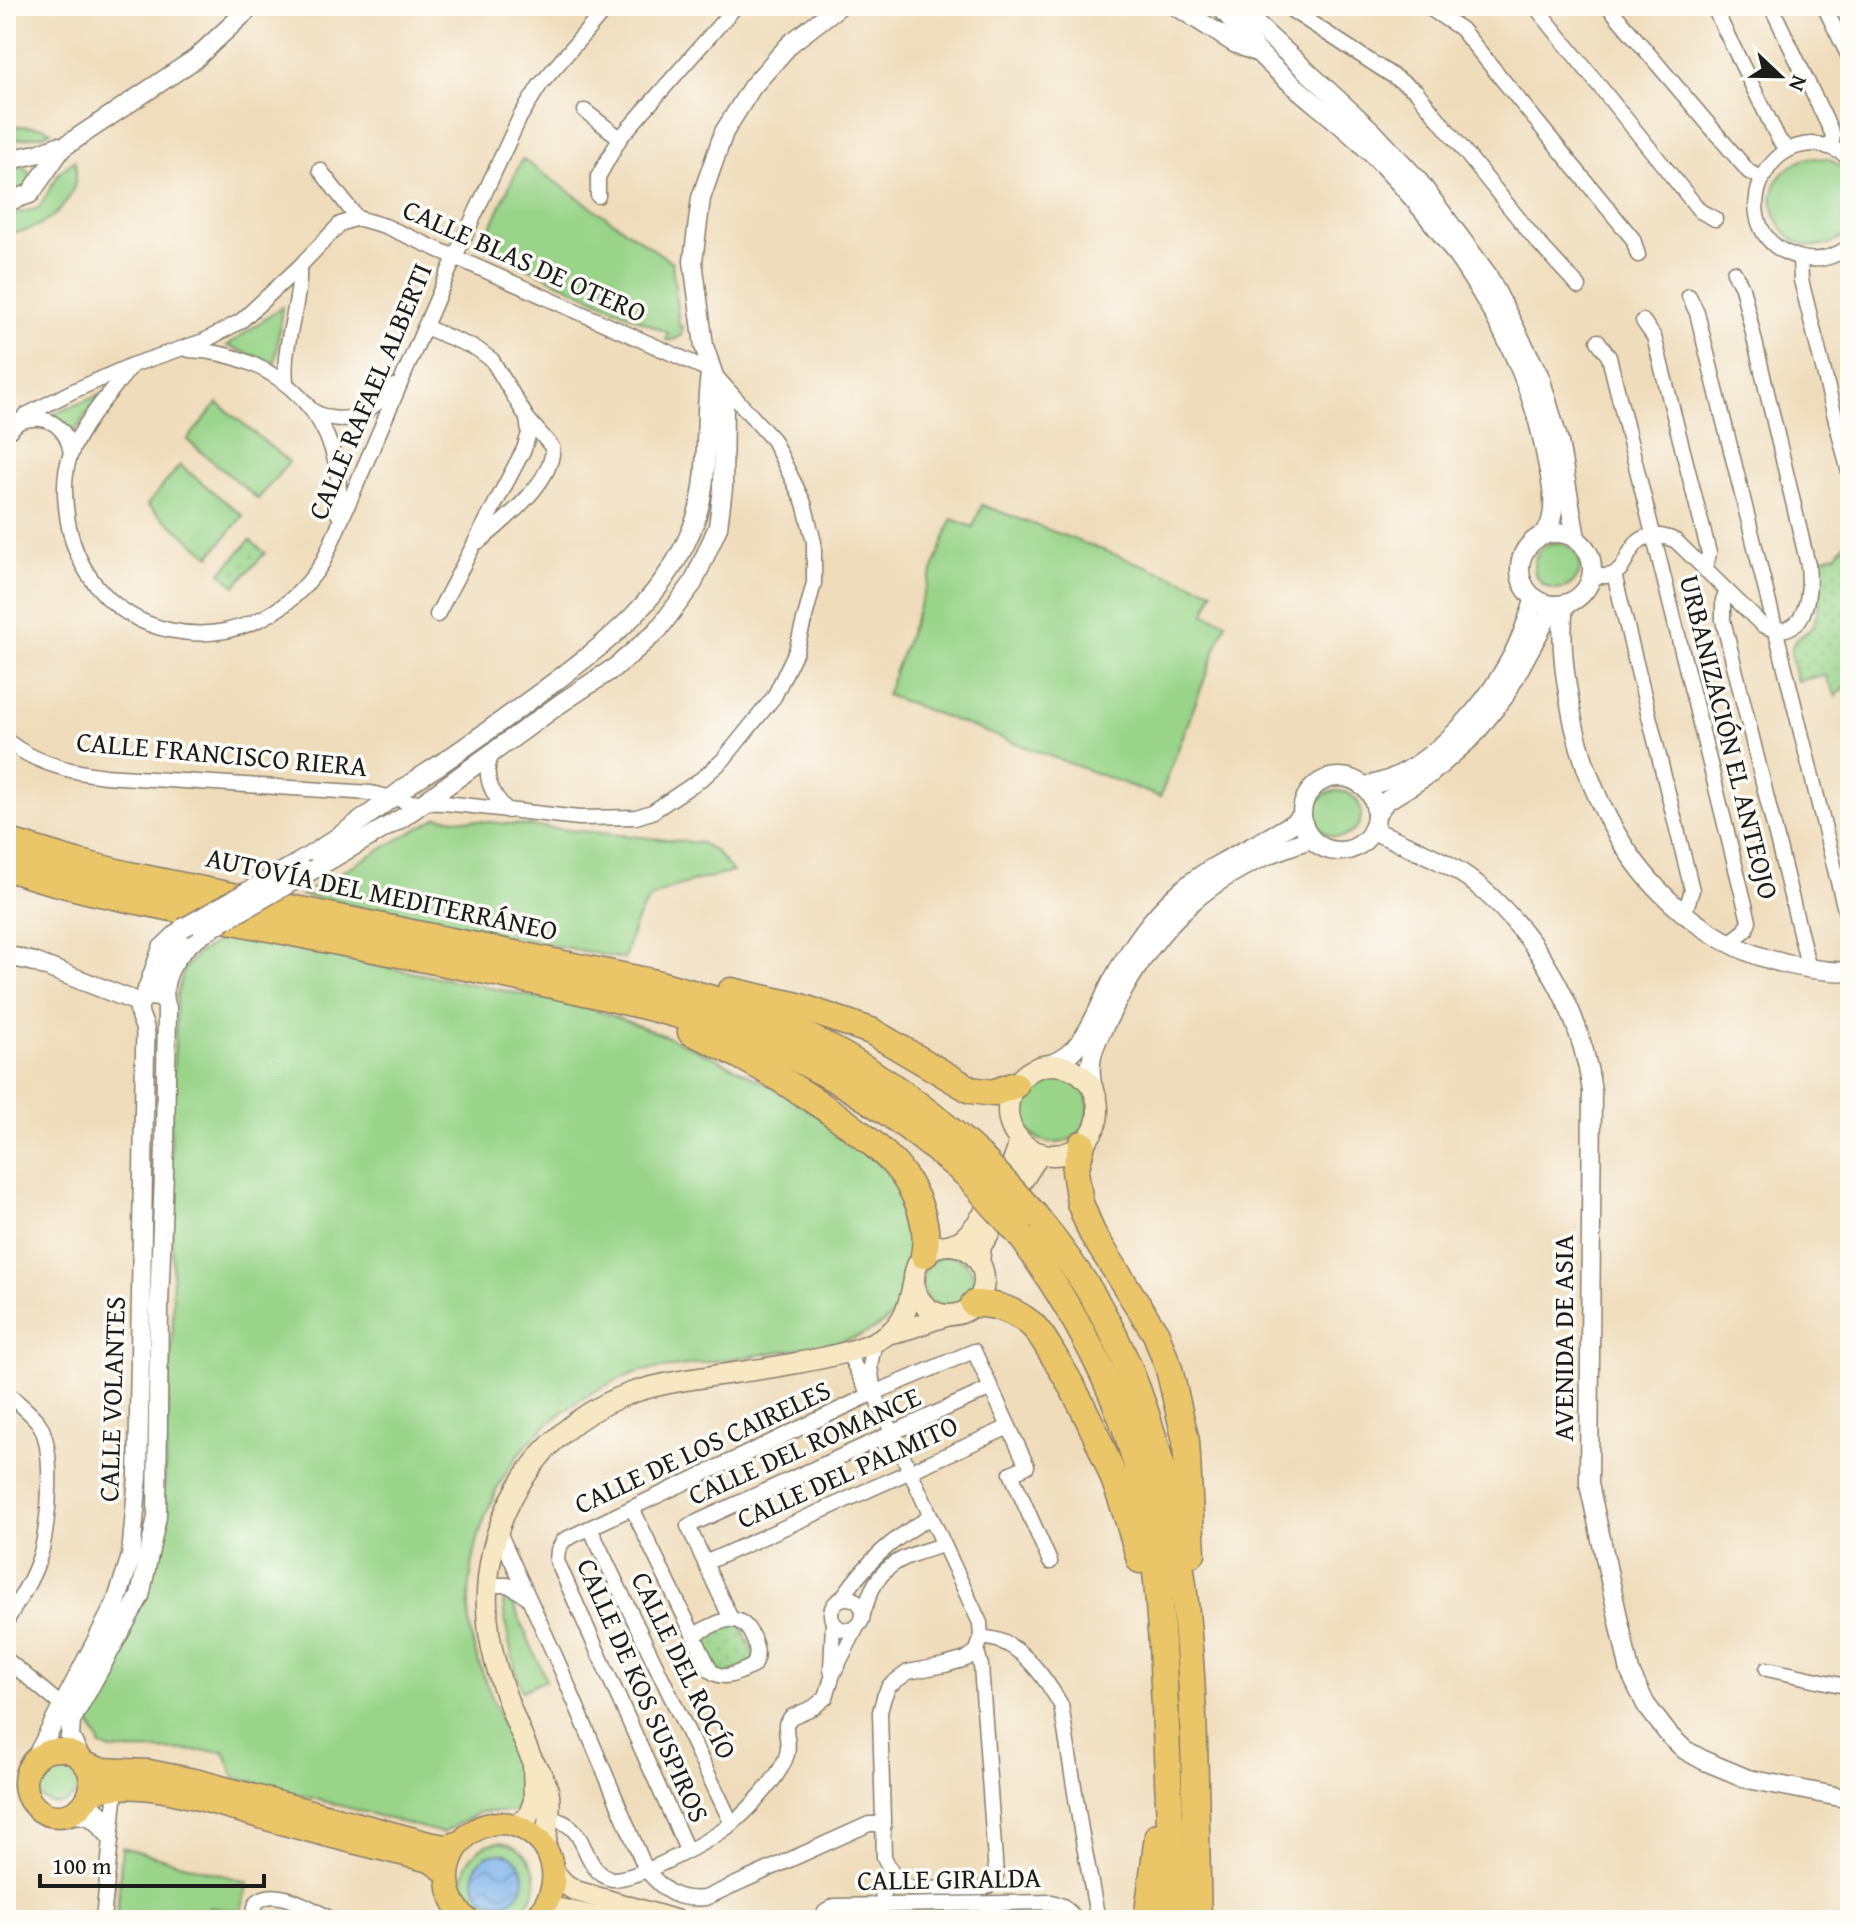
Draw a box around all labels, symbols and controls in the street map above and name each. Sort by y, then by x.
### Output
north arrow [1740,36,1820,116]
text: N [1781,71,1816,97]
street label: CALLE BLAS DE OTERO [397,188,653,332]
street label: CALLE RAFAEL ALBERTI [296,256,442,526]
street label: URBANIZACIÓN EL ANTEOJO [1670,570,1790,904]
street label: CALLE FRANCISCO RIERA [75,720,369,786]
street label: AUTOVÍA DEL MEDITERRÁNEO [202,836,562,950]
street label: AVENIDA DE ASIA [1542,1234,1583,1442]
street label: CALLE VOLANTES [87,1295,135,1503]
street label: CALLE DE LOS CAIRELES [567,1369,837,1523]
street label: CALLE DEL ROMANCE [681,1375,927,1515]
street label: CALLE DEL PALMITO [730,1404,964,1538]
street label: CALLE DE KOS SUSPIROS [567,1551,721,1829]
street label: CALLE DEL ROCÍO [622,1564,748,1766]
scale bar [40,1838,264,1888]
text: 100 m [52,1848,112,1883]
street label: CALLE GIRALDA [857,1856,1041,1900]

